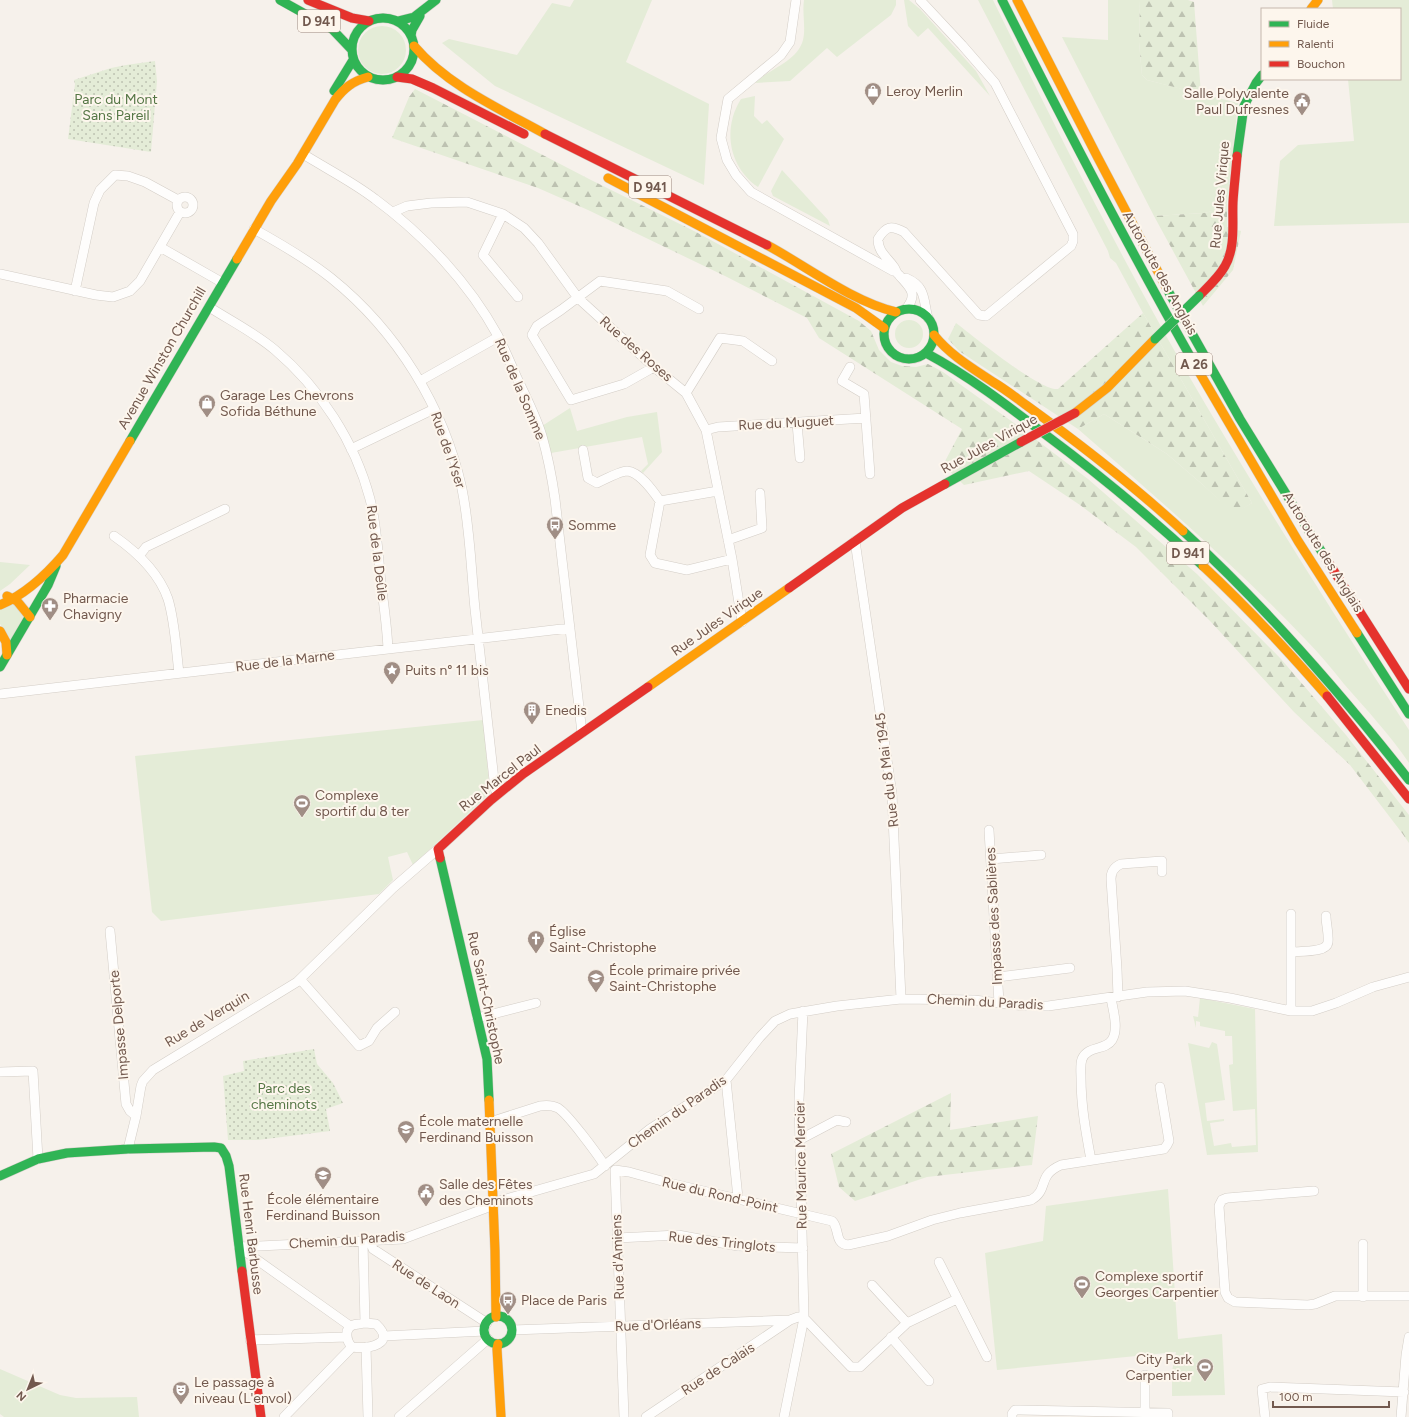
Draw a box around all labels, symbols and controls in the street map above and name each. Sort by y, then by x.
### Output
legend [1261,8,1401,80]
road number: D 941 [298,10,340,32]
text: Fluide [1297,17,1330,31]
text: Ralenti [1297,37,1334,51]
text: Bouchon [1297,57,1345,71]
shop icon: Leroy Merlin [863,81,883,106]
place label: Leroy Merlin [886,83,963,100]
place label: Salle Polyvalente Paul Dufresnes [1184,85,1289,118]
park label: Parc du Mont Sans Pareil [74,91,158,124]
public building icon: Salle Polyvalente Paul Dufresnes [1292,91,1312,116]
street label: Rue Jules Virique [1207,140,1233,249]
road number: D 941 [629,176,671,198]
street label: Autoroute des Anglais [1119,208,1201,338]
street label: Avenue Winston Churchill [114,284,210,432]
street label: Rue des Roses [596,313,676,385]
street label: Rue de la Somme [491,336,549,443]
road number: A 26 [1176,353,1212,375]
place label: Garage Les Chevrons Sofida Béthune [220,387,354,420]
shop icon: Garage Les Chevrons Sofida Béthune [197,393,217,418]
street label: Rue de l'Yser [427,409,469,491]
street label: Rue Jules Virique [938,410,1041,478]
street label: Rue du Muguet [738,412,834,434]
street label: Autoroute des Anglais [1279,489,1367,615]
street label: Rue de la Deûle [363,504,391,602]
bus stop icon: Somme [545,515,565,540]
place label: Somme [568,517,617,534]
road number: D 941 [1167,542,1209,564]
street label: Rue Jules Virique [668,584,766,660]
place label: Pharmacie Chavigny [63,590,129,623]
pharmacy icon: Pharmacie Chavigny [40,596,60,621]
street label: Rue de la Marne [234,646,336,676]
place icon: Puits n° 11 bis [382,660,402,685]
place label: Puits n° 11 bis [405,662,489,679]
building icon: Enedis [522,700,542,725]
place label: Enedis [545,702,587,719]
street label: Rue du 8 Mai 1945 [872,712,902,828]
street label: Rue Marcel Paul [456,741,544,815]
place label: Complexe sportif du 8 ter [315,787,409,820]
sports icon: Complexe sportif du 8 ter [292,793,312,818]
street label: Impasse des Sablières [982,847,1006,985]
place label: Église Saint-Christophe [549,923,657,956]
church icon: Église Saint-Christophe [526,929,546,954]
street label: Rue Saint-Christophe [464,930,508,1066]
place label: École primaire privée Saint-Christophe [609,962,741,995]
school or university icon: École primaire privée Saint-Christophe [586,968,606,993]
street label: Impasse Delporte [106,969,132,1080]
street label: Rue de Verquin [162,987,252,1051]
street label: Chemin du Paradis [926,990,1044,1014]
street label: Chemin du Paradis [624,1072,730,1152]
park label: Parc des cheminots [251,1080,317,1113]
street label: Rue Maurice Mercier [791,1100,811,1229]
place label: École maternelle Ferdinand Buisson [419,1113,534,1146]
school or university icon: École maternelle Ferdinand Buisson [396,1119,416,1144]
school or university icon: École élémentaire Ferdinand Buisson [313,1165,333,1190]
street label: Rue Henri Barbusse [235,1172,267,1296]
street label: Rue du Rond-Point [660,1173,780,1217]
place label: Salle des Fêtes des Cheminots [439,1176,533,1209]
public building icon: Salle des Fêtes des Cheminots [416,1182,436,1207]
place label: École élémentaire Ferdinand Buisson [266,1191,380,1224]
street label: Rue d'Amiens [608,1214,628,1300]
street label: Chemin du Paradis [288,1227,406,1253]
street label: Rue des Tringlots [668,1228,776,1256]
street label: Rue de Laon [389,1256,463,1312]
place label: Complexe sportif Georges Carpentier [1095,1268,1219,1301]
sports icon: Complexe sportif Georges Carpentier [1072,1274,1092,1299]
bus stop icon: Place de Paris [498,1290,518,1315]
place label: Place de Paris [521,1292,607,1309]
street label: Rue d'Orléans [614,1315,702,1335]
street label: Rue de Calais [678,1339,758,1399]
place label: City Park Carpentier [1125,1351,1192,1384]
sports icon: City Park Carpentier [1195,1357,1215,1382]
north arrow [8,1369,48,1409]
place label: Le passage à niveau (L'envol) [194,1374,292,1407]
theatre icon: Le passage à niveau (L'envol) [171,1380,191,1405]
scale bar [1273,1383,1389,1409]
text: N [14,1388,29,1404]
text: 100 m [1279,1390,1313,1404]

